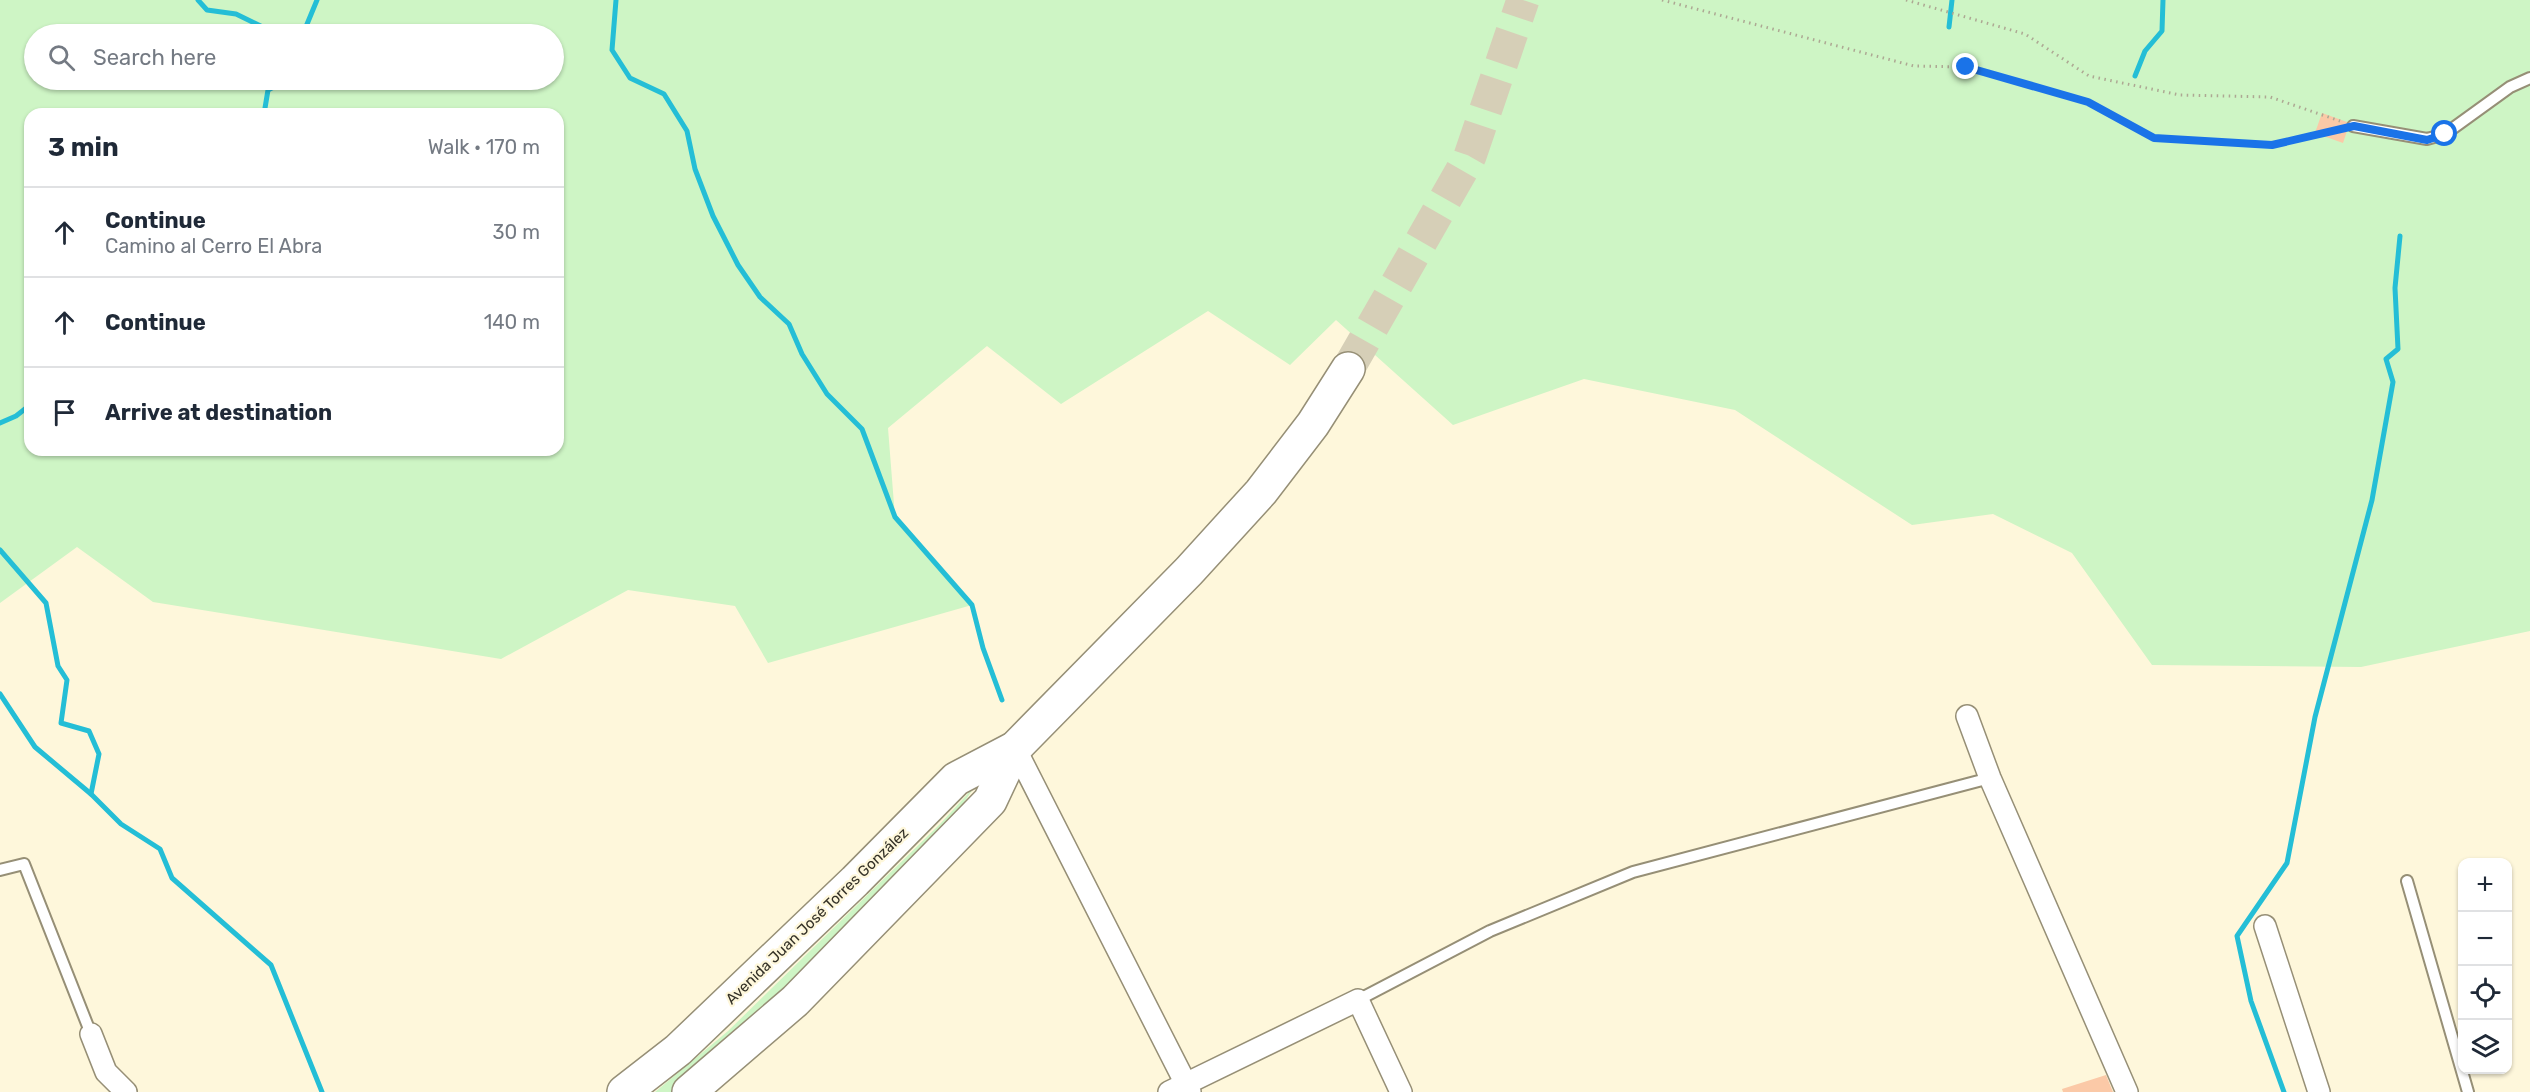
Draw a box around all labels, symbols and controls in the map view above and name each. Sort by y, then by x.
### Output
search box [24,24,564,90]
icon: search [45,41,78,74]
text: Search here [93,44,216,71]
route end [1952,53,1978,79]
route start [2431,120,2457,146]
text: 3 min [48,132,119,163]
text: Walk · 170 m [428,135,540,159]
text: Continue [105,207,206,234]
icon: ahead [48,216,81,249]
text: 30 m [493,220,540,244]
text: Camino al Cerro El Abra [105,234,322,258]
icon: ahead [48,306,81,339]
text: Continue [105,309,206,336]
text: 140 m [484,310,540,334]
icon: arrive [48,396,81,429]
text: Arrive at destination [105,399,332,426]
street label: Avenida Juan José Torres González [722,824,912,1008]
map controls [2458,858,2512,1074]
button: + [2458,858,2512,912]
button: − [2458,912,2512,966]
button: locate [2458,966,2512,1020]
button: layers [2458,1020,2512,1074]

